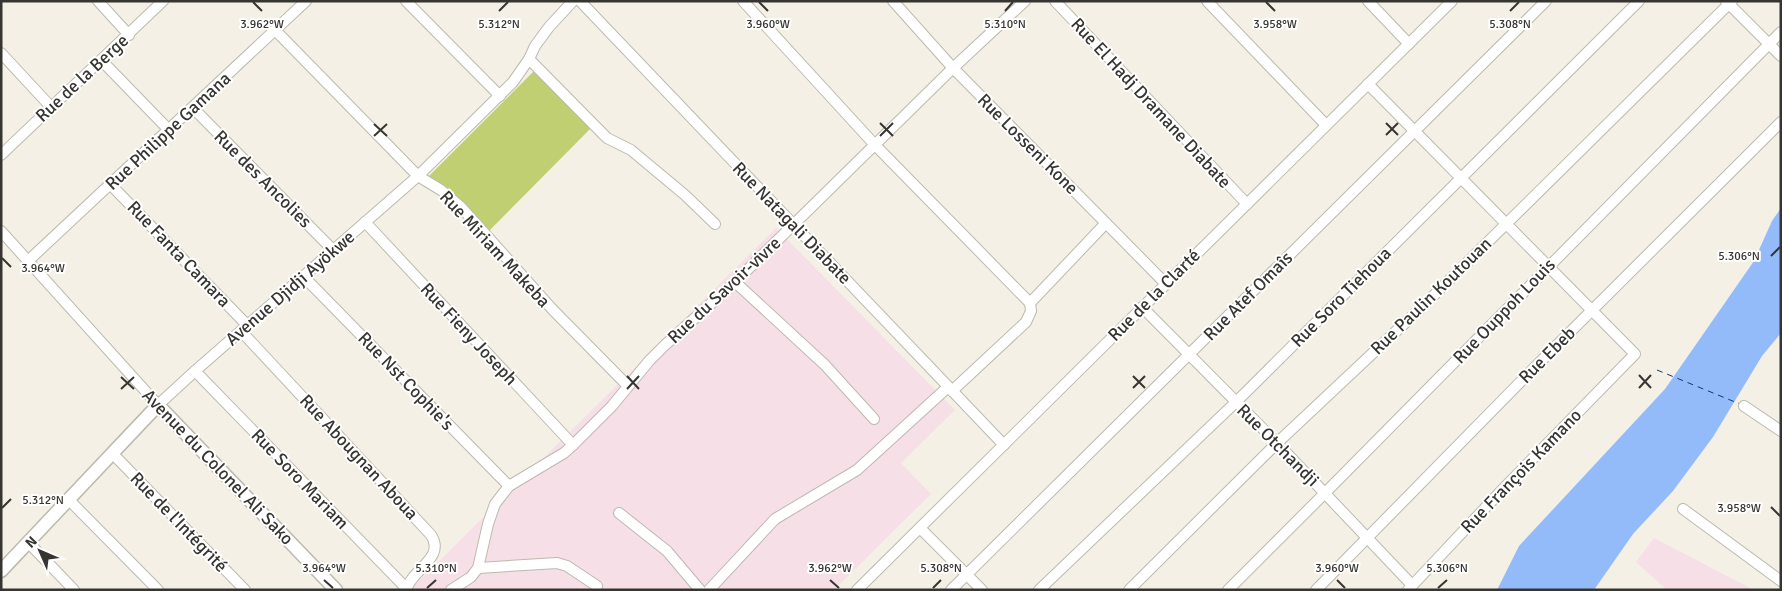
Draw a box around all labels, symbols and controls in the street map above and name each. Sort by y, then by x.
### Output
street label: Rue El Hadj Dramane Diabate [1066,13,1236,193]
text: 3.962°W [240,17,284,32]
text: 5.312°N [478,17,520,32]
text: 3.960°W [746,17,790,32]
text: 5.310°N [984,17,1026,32]
text: 3.958°W [1253,17,1297,32]
text: 5.308°N [1489,17,1531,32]
street label: Rue de la Berge [31,29,133,127]
street label: Rue Philippe Gamana [101,67,235,195]
street label: Rue Losseni Kone [973,89,1083,199]
street label: Rue des Ancolies [210,126,317,233]
street label: Rue Natagali Diabate [728,157,856,289]
street label: Rue Miriam Makeba [435,186,555,312]
street label: Rue Fanta Camara [123,196,235,312]
street label: Avenue Djidji Ayökwe [221,226,359,350]
street label: Rue du Savoir-vivre [663,232,785,348]
street label: Rue Paulin Koutouan [1366,233,1496,359]
street label: Rue Soro Tiehoua [1286,242,1396,352]
street label: Rue de la Clarté [1103,244,1205,346]
street label: Rue Atef Omaîs [1199,247,1297,345]
text: 5.306°N [1718,249,1760,264]
street label: Rue Ouppoh Louis [1448,254,1560,368]
text: 3.964°W [21,261,65,276]
street label: Rue Fieny Joseph [416,278,522,390]
street label: Rue Ebeb [1514,322,1580,388]
street label: Rue Nst Cophie's [353,327,459,435]
street label: Avenue du Colonel Ali Sako [138,384,298,550]
street label: Rue Abougnan Aboua [295,390,423,524]
street label: Rue Otchandji [1232,399,1324,491]
street label: Rue François Kamano [1456,404,1586,538]
street label: Rue Soro Mariam [247,424,353,534]
street label: Rue de l'Intégrité [126,467,232,577]
text: 5.312°N [22,493,64,508]
text: 3.958°W [1717,501,1761,516]
north arrow [15,526,65,576]
text: N [22,533,41,552]
text: 3.964°W [302,561,346,576]
text: 5.310°N [415,561,457,576]
text: 3.962°W [808,561,852,576]
text: 5.308°N [920,561,962,576]
text: 3.960°W [1315,561,1359,576]
text: 5.306°N [1426,561,1468,576]

